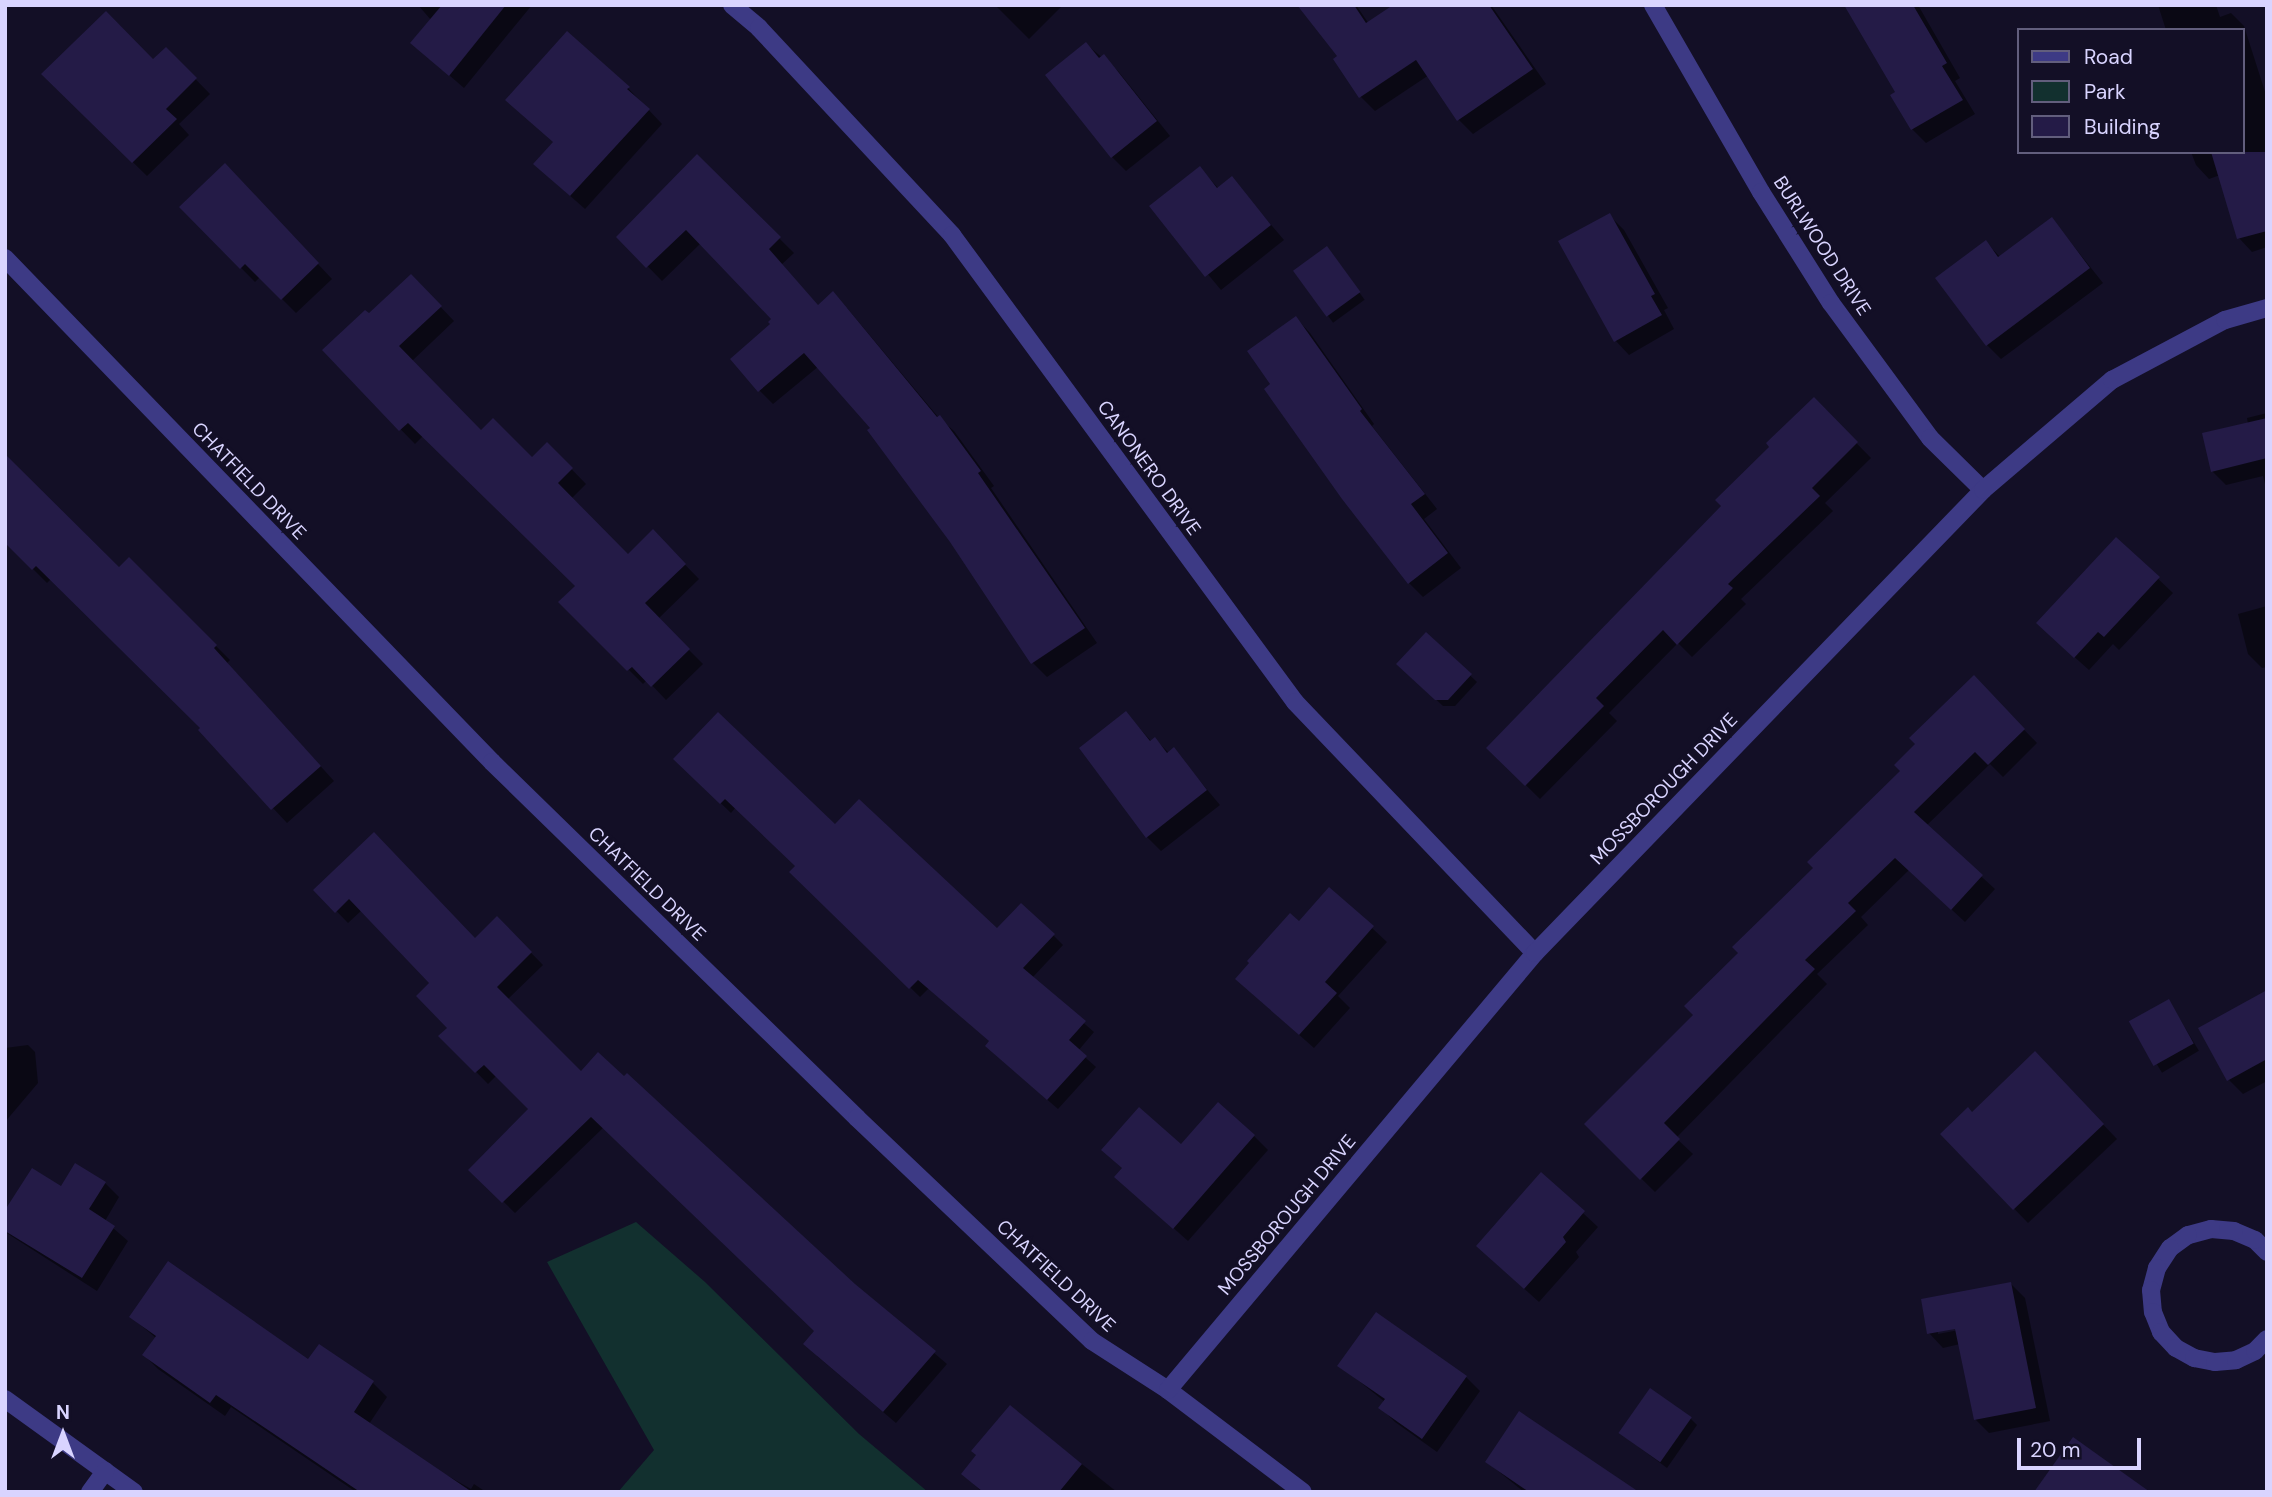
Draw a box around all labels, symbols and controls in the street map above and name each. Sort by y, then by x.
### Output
legend [2016,28,2244,154]
text: Road [2084,43,2133,71]
text: Park [2084,78,2125,106]
text: Building [2084,113,2160,141]
street label: BURLWOOD DRIVE [1768,172,1876,320]
street label: CANONERO DRIVE [1092,396,1206,540]
street label: CHATFIELD DRIVE [187,418,311,544]
street label: MOSSBOROUGH DRIVE [1586,708,1742,870]
street label: CHATFIELD DRIVE [584,822,710,946]
street label: MOSSBOROUGH DRIVE [1213,1130,1361,1300]
street label: CHATFIELD DRIVE [992,1215,1120,1337]
north arrow [28,1399,98,1469]
text: N [56,1400,70,1425]
scale bar [2020,1424,2144,1468]
text: 20 m [2030,1436,2081,1464]

